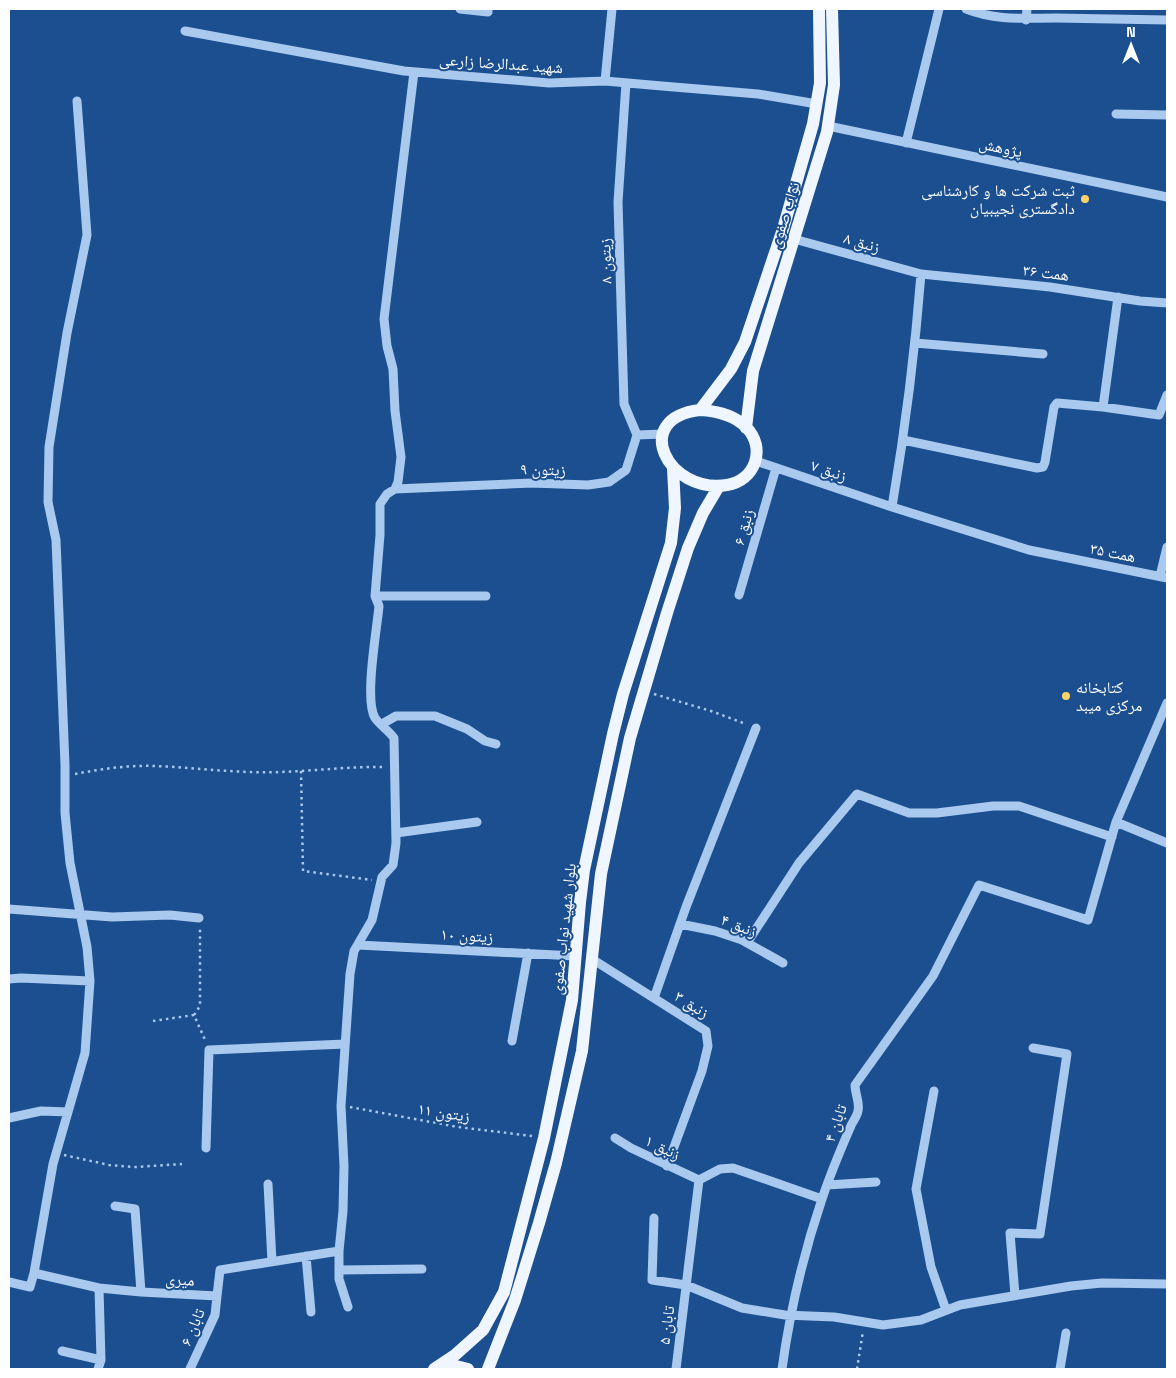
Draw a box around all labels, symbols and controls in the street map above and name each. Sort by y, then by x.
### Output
north arrow [1106,20,1156,70]
text: N [1126,23,1136,41]
street label: شهید عبدالرضا زارعی [438,49,564,78]
street label: پژوهش [977,133,1025,162]
street label: نواب صفوی [764,179,805,251]
place label: ثبت شرکت ها و کارشناسی دادگستری نجیبیان [921,180,1076,219]
marker: ثبت شرکت ها و کارشناسی دادگستری نجیبیان [1079,193,1091,205]
street label: زنبق ۸ [841,227,882,258]
street label: زیتون ۸ [594,238,617,284]
street label: همت ۳۶ [1022,259,1070,286]
street label: زنبق ۷ [808,455,850,486]
street label: زیتون ۹ [520,459,566,480]
street label: زنبق ۶ [728,507,759,548]
street label: همت ۳۵ [1088,538,1138,567]
place label: کتابخانه مرکزی میبد [1076,677,1142,716]
marker: کتابخانه مرکزی میبد [1060,690,1072,702]
street label: بلوار شهید نواب صفوی [546,862,581,996]
street label: زنبق ۴ [718,909,760,942]
street label: زیتون ۱۰ [440,924,494,947]
street label: زنبق ۳ [671,986,713,1023]
street label: زیتون ۱۱ [416,1098,472,1127]
street label: تابان ۴ [819,1101,852,1145]
street label: زنبق ۱ [642,1130,684,1165]
street label: میری [165,1268,195,1291]
street label: تابان ۵ [654,1304,679,1346]
street label: تابان ۶ [175,1305,210,1349]

